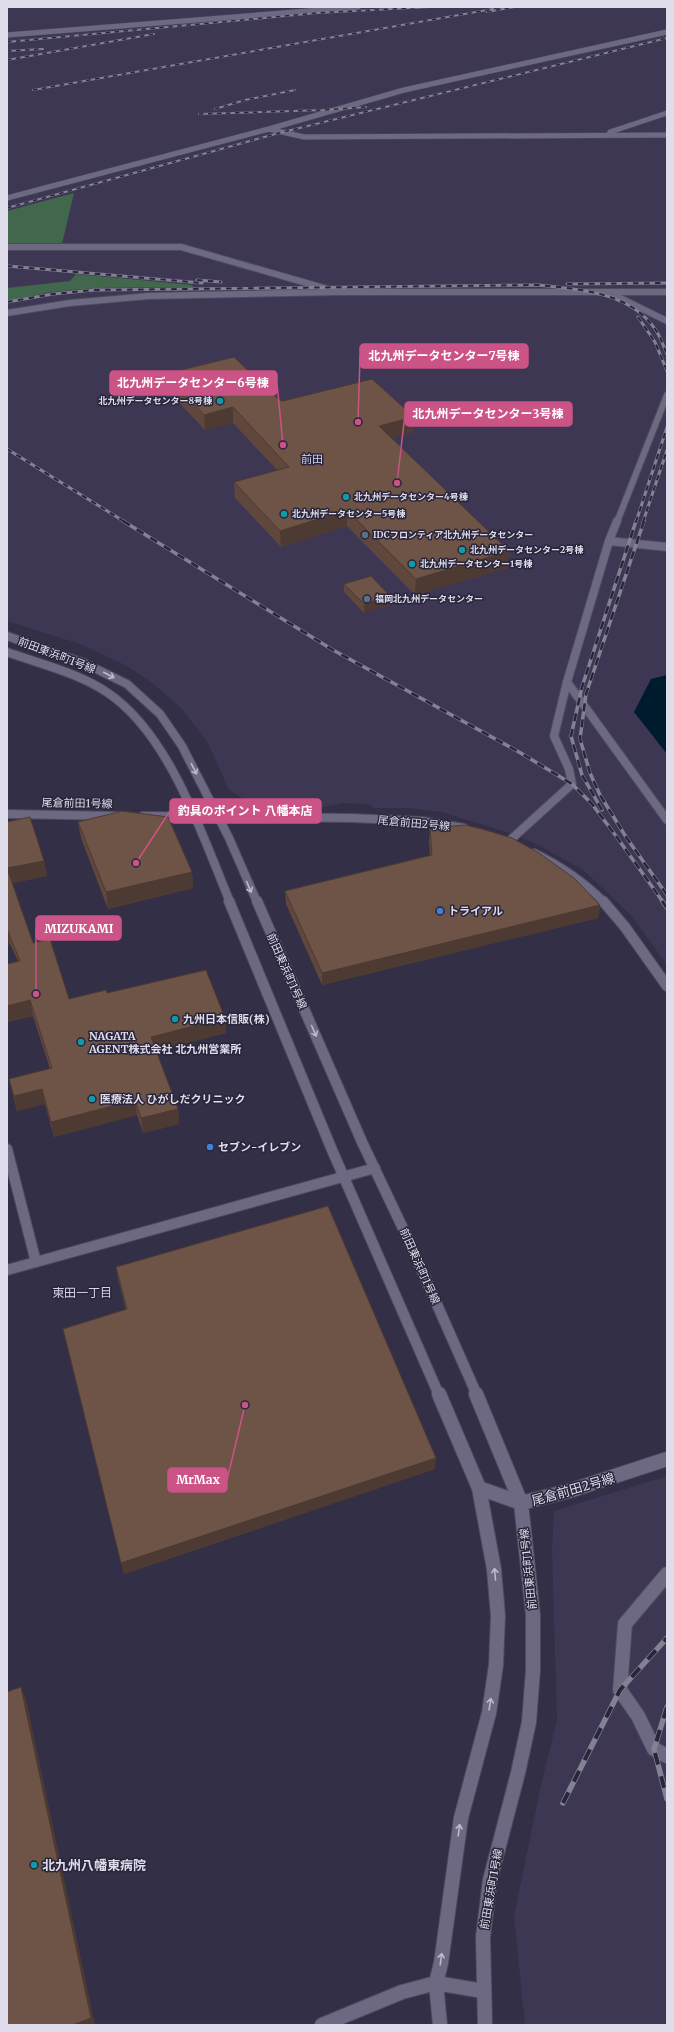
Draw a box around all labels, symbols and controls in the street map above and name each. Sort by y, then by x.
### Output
callout: 北九州データセンター7号棟 [360,344,528,368]
text: 北九州データセンター7号棟 [368,348,520,363]
callout: 北九州データセンター6号棟 [110,371,277,395]
text: 北九州データセンター6号棟 [117,375,269,390]
place label: 北九州データセンター8号棟 [98,395,212,406]
marker: 北九州データセンター8号棟 [215,396,225,406]
callout: 北九州データセンター3号棟 [405,402,572,426]
text: 北九州データセンター3号棟 [413,406,563,421]
district label: 前田 [301,452,323,466]
place label: 北九州データセンター4号棟 [354,491,468,502]
marker: 北九州データセンター4号棟 [341,492,351,502]
place label: 北九州データセンター5号棟 [292,508,405,519]
marker: 北九州データセンター5号棟 [279,509,289,519]
place label: IDCフロンティア北九州データセンター [373,529,533,540]
marker: IDCフロンティア北九州データセンター [360,530,370,540]
place label: 北九州データセンター2号棟 [470,544,583,555]
marker: 北九州データセンター2号棟 [457,545,467,555]
place label: 北九州データセンター1号棟 [420,558,532,569]
marker: 北九州データセンター1号棟 [407,559,417,569]
place label: 福岡北九州データセンター [375,593,483,604]
marker: 福岡北九州データセンター [362,594,372,604]
street label: 前田東浜町1号線 [16,634,98,676]
one-way arrow [102,672,114,679]
one-way arrow [191,763,198,775]
street label: 尾倉前田1号線 [41,795,113,811]
callout: 釣具のポイント 八幡本店 [170,799,321,823]
text: 釣具のポイント 八幡本店 [178,803,312,818]
street label: 尾倉前田2号線 [377,813,451,833]
one-way arrow [246,880,254,892]
place label: トライアル [448,904,503,918]
marker: トライアル [435,906,445,916]
callout: MIZUKAMI [36,916,121,940]
text: MIZUKAMI [44,921,114,936]
street label: 前田東浜町1号線 [264,931,310,1011]
place label: 九州日本信販(株) [183,1012,270,1026]
marker: 九州日本信販(株) [170,1014,180,1024]
one-way arrow [310,1025,318,1037]
place label: NAGATA AGENT株式会社 北九州営業所 [88,1029,241,1056]
marker: NAGATA AGENT株式会社 北九州営業所 [76,1037,86,1047]
place label: 医療法人 ひがしだクリニック [100,1092,246,1106]
marker: 医療法人 ひがしだクリニック [87,1094,97,1104]
place label: セブン-イレブン [218,1140,301,1154]
marker: セブン-イレブン [205,1142,215,1152]
street label: 前田東浜町1号線 [397,1226,443,1306]
district label: 東田一丁目 [52,1285,112,1300]
callout: MrMax [168,1468,227,1492]
street label: 尾倉前田2号線 [530,1469,617,1509]
text: MrMax [176,1472,220,1487]
street label: 前田東浜町1号線 [517,1528,539,1610]
one-way arrow [491,1568,498,1581]
one-way arrow [486,1698,494,1711]
one-way arrow [455,1824,463,1837]
street label: 前田東浜町1号線 [477,1847,505,1931]
place label: 北九州八幡東病院 [42,1857,146,1874]
marker: 北九州八幡東病院 [29,1860,39,1870]
one-way arrow [437,1953,445,1966]

